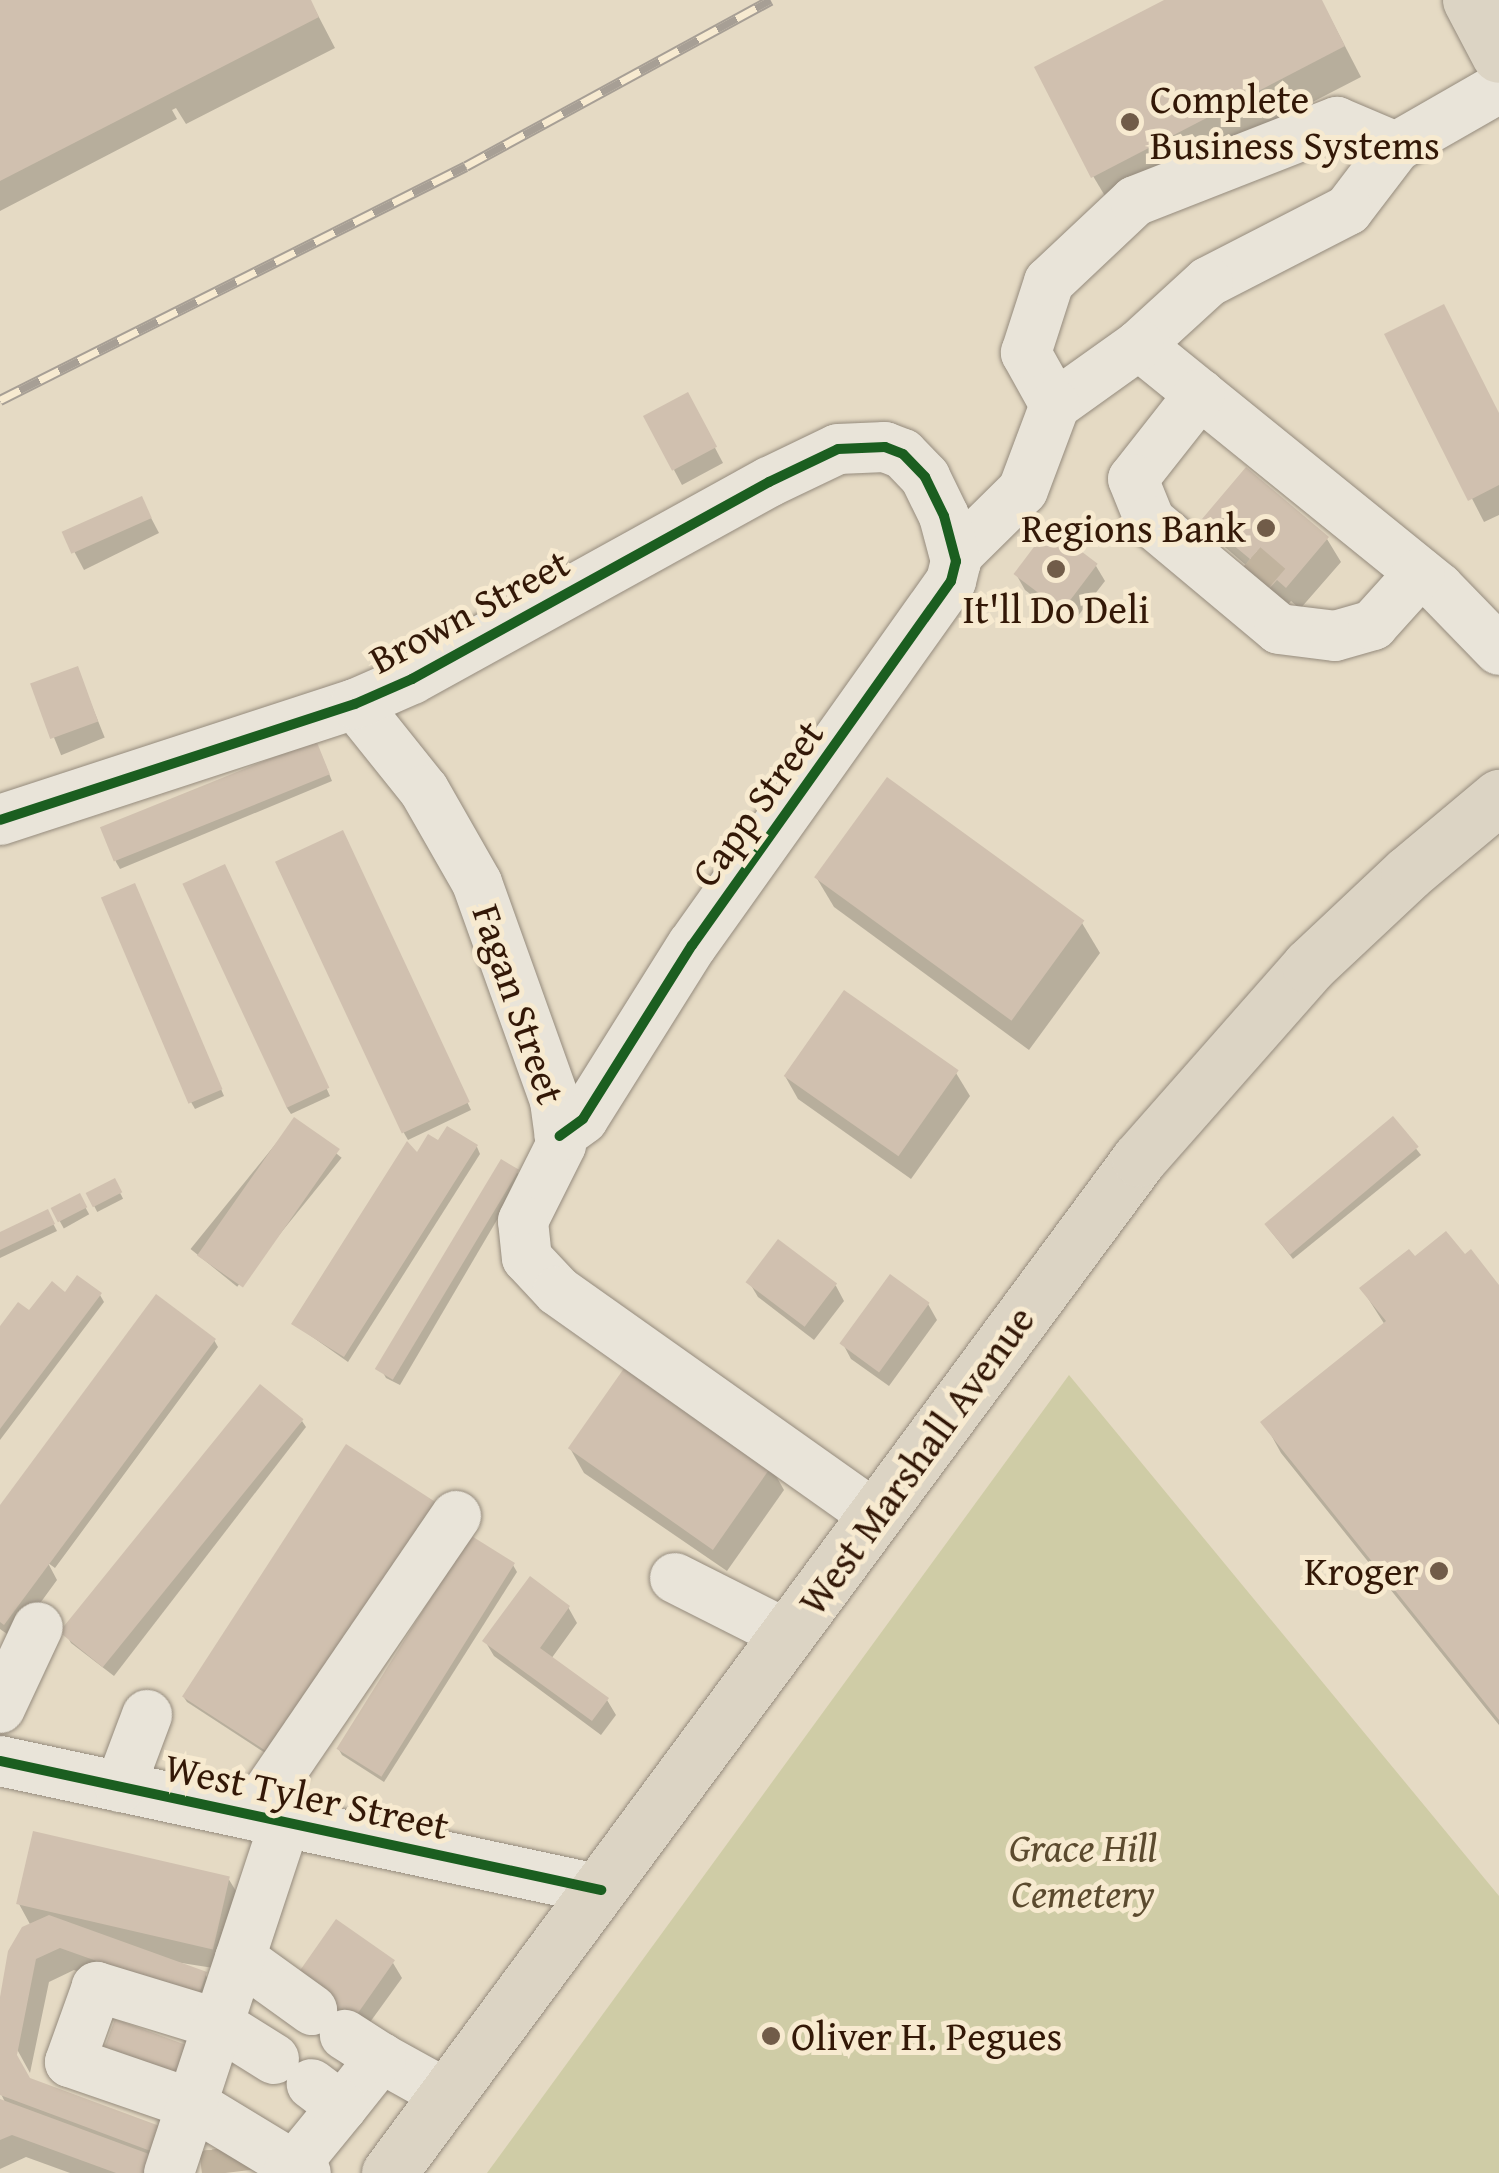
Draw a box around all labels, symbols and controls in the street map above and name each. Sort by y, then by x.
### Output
place label: Complete Business Systems [1150,75,1440,169]
marker: Complete Business Systems [1119,111,1141,133]
place label: Regions Bank [1021,504,1246,552]
marker: Regions Bank [1255,517,1277,539]
street label: Brown Street [361,538,577,684]
marker: It'll Do Deli [1045,558,1067,580]
place label: It'll Do Deli [962,585,1150,633]
street label: Capp Street [681,710,833,896]
street label: Fagan Street [462,898,576,1110]
street label: West Marshall Avenue [788,1296,1044,1624]
place label: Kroger [1304,1547,1419,1595]
marker: Kroger [1428,1560,1450,1582]
street label: West Tyler Street [161,1742,453,1850]
park label: Grace Hill Cemetery [1009,1823,1157,1917]
place label: Oliver H. Pegues [791,2012,1062,2060]
marker: Oliver H. Pegues [760,2025,782,2047]

